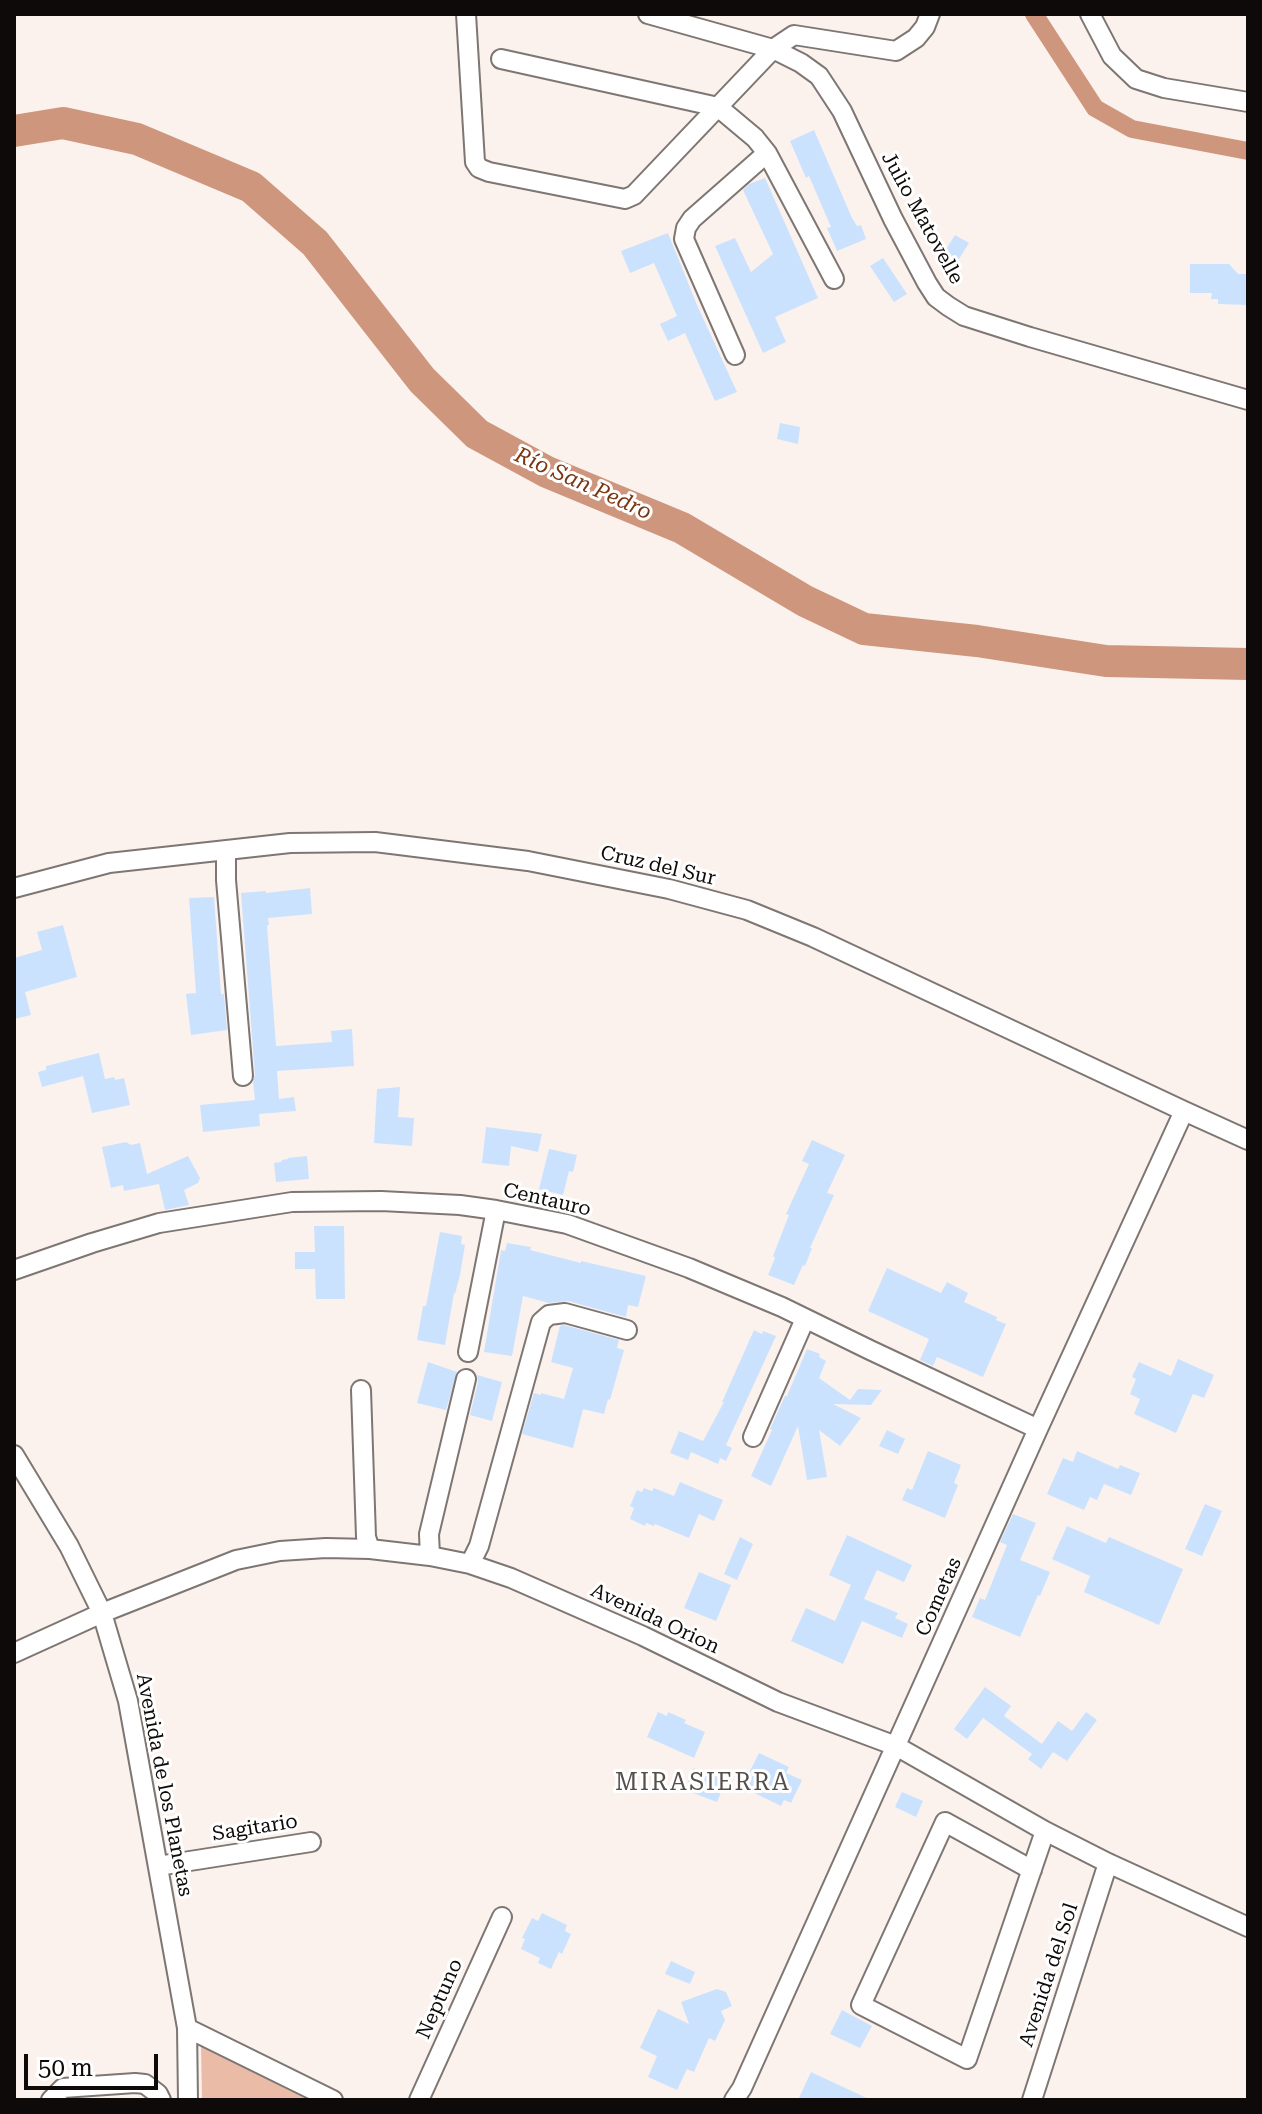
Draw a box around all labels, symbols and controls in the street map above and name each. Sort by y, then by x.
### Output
street label: Julio Matovelle [876,148,968,288]
water label: Río San Pedro [511,442,655,526]
street label: Cruz del Sur [598,841,718,891]
street label: Centauro [501,1178,593,1222]
street label: Cometas [911,1554,967,1640]
street label: Avenida Orion [587,1579,723,1659]
street label: Avenida de los Planetas [131,1671,197,1899]
district label: MIRASIERRA [615,1769,791,1797]
street label: Sagitario [211,1809,299,1847]
street label: Avenida del Sol [1014,1900,1084,2050]
street label: Neptuno [412,1955,468,2043]
scale bar [28,2038,162,2088]
text: 50 m [38,2054,93,2082]

